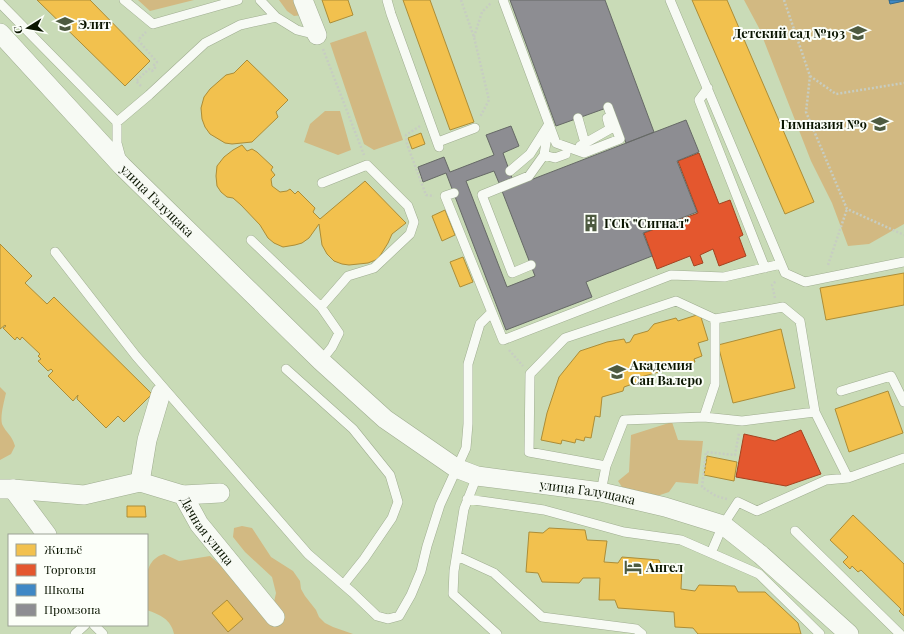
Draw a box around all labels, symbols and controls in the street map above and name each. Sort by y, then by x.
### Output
north arrow [8,8,48,48]
school or university icon: Элит [55,14,75,34]
place label: Элит [78,15,111,32]
school or university icon: Детский сад №193 [848,23,868,43]
place label: Детский сад №193 [733,24,845,41]
text: С [10,25,26,35]
school or university icon: Гимназия №9 [870,114,890,134]
place label: Гимназия №9 [780,115,867,132]
street label: улица Галущака [117,160,199,241]
building icon: ГСК "Сигнал" [581,213,601,233]
place label: ГСК "Сигнал" [604,214,689,231]
place label: Академия Сан Валеро [629,356,702,388]
school or university icon: Академия Сан Валеро [607,362,627,382]
street label: улица Галущака [538,475,638,508]
street label: Дачная улица [177,493,239,569]
legend [8,534,148,626]
text: Жильё [44,541,82,557]
hotel icon: Ангел [623,557,643,577]
place label: Ангел [645,558,683,575]
text: Торговля [44,561,97,577]
text: Школы [44,581,84,597]
text: Промзона [44,601,101,617]

